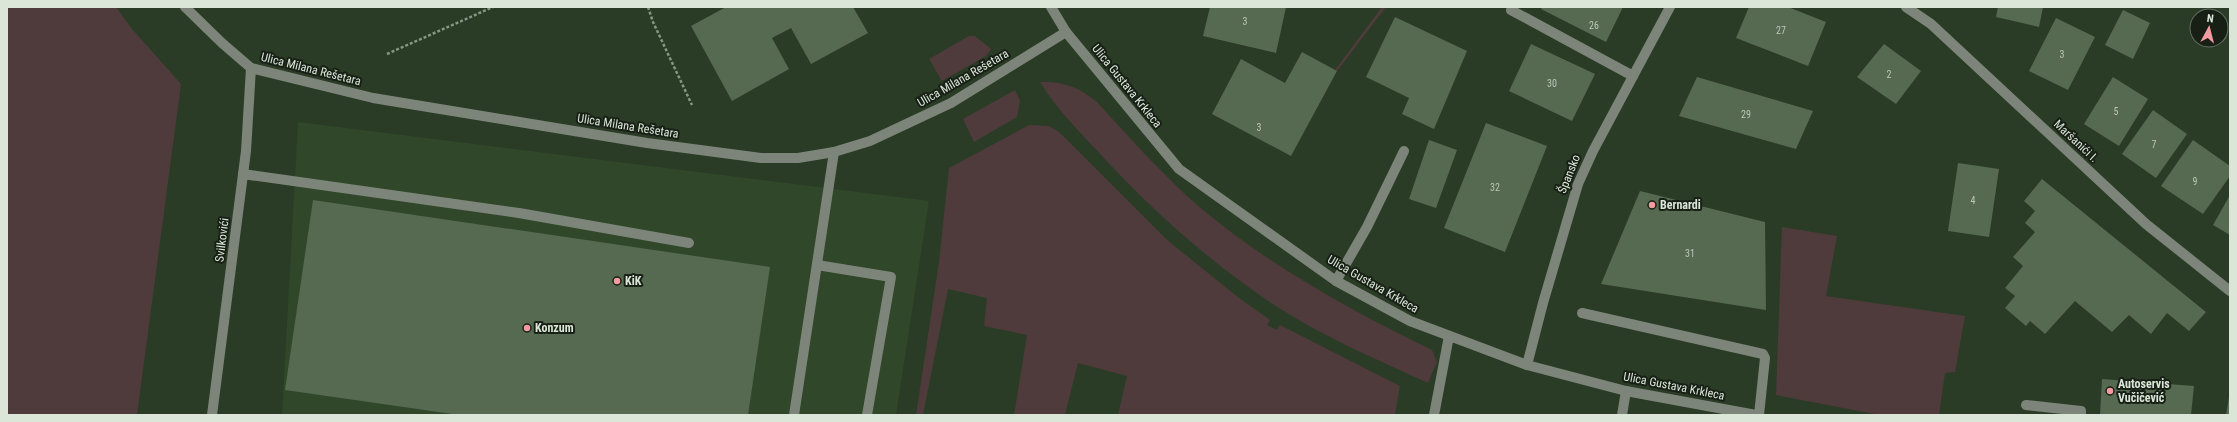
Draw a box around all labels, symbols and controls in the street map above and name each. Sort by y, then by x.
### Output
north arrow [2189,8,2229,48]
text: N [2206,12,2215,25]
house number: 3 [1243,16,1248,27]
house number: 26 [1589,20,1599,31]
house number: 27 [1776,25,1786,36]
street label: Ulica Gustava Krkleca [1089,42,1165,130]
street label: Ulica Milana Rešetara [915,46,1011,110]
house number: 3 [2060,49,2065,60]
street label: Ulica Milana Rešetara [260,50,363,88]
house number: 2 [1887,69,1892,80]
house number: 30 [1547,78,1557,89]
house number: 5 [2114,106,2119,117]
house number: 29 [1741,109,1751,120]
street label: Ulica Milana Rešetara [576,111,680,141]
street label: Maršanići I. [2051,117,2101,165]
house number: 3 [1257,122,1262,133]
house number: 7 [2152,139,2157,150]
street label: Špansko [1554,152,1583,195]
house number: 9 [2193,176,2198,187]
house number: 32 [1490,182,1500,193]
house number: 4 [1971,195,1976,206]
place label: Bernardi [1660,198,1701,212]
marker: Bernardi [1647,200,1657,210]
street label: Svilkovići [212,217,232,263]
house number: 31 [1685,248,1695,259]
street label: Ulica Gustava Krkleca [1325,252,1421,316]
place label: KiK [625,274,642,288]
marker: KiK [612,276,622,286]
place label: Konzum [535,321,574,335]
marker: Konzum [522,323,532,333]
street label: Ulica Gustava Krkleca [1622,369,1726,403]
place label: Autoservis Vučičević [2118,377,2170,405]
marker: Autoservis Vučičević [2105,386,2115,396]

